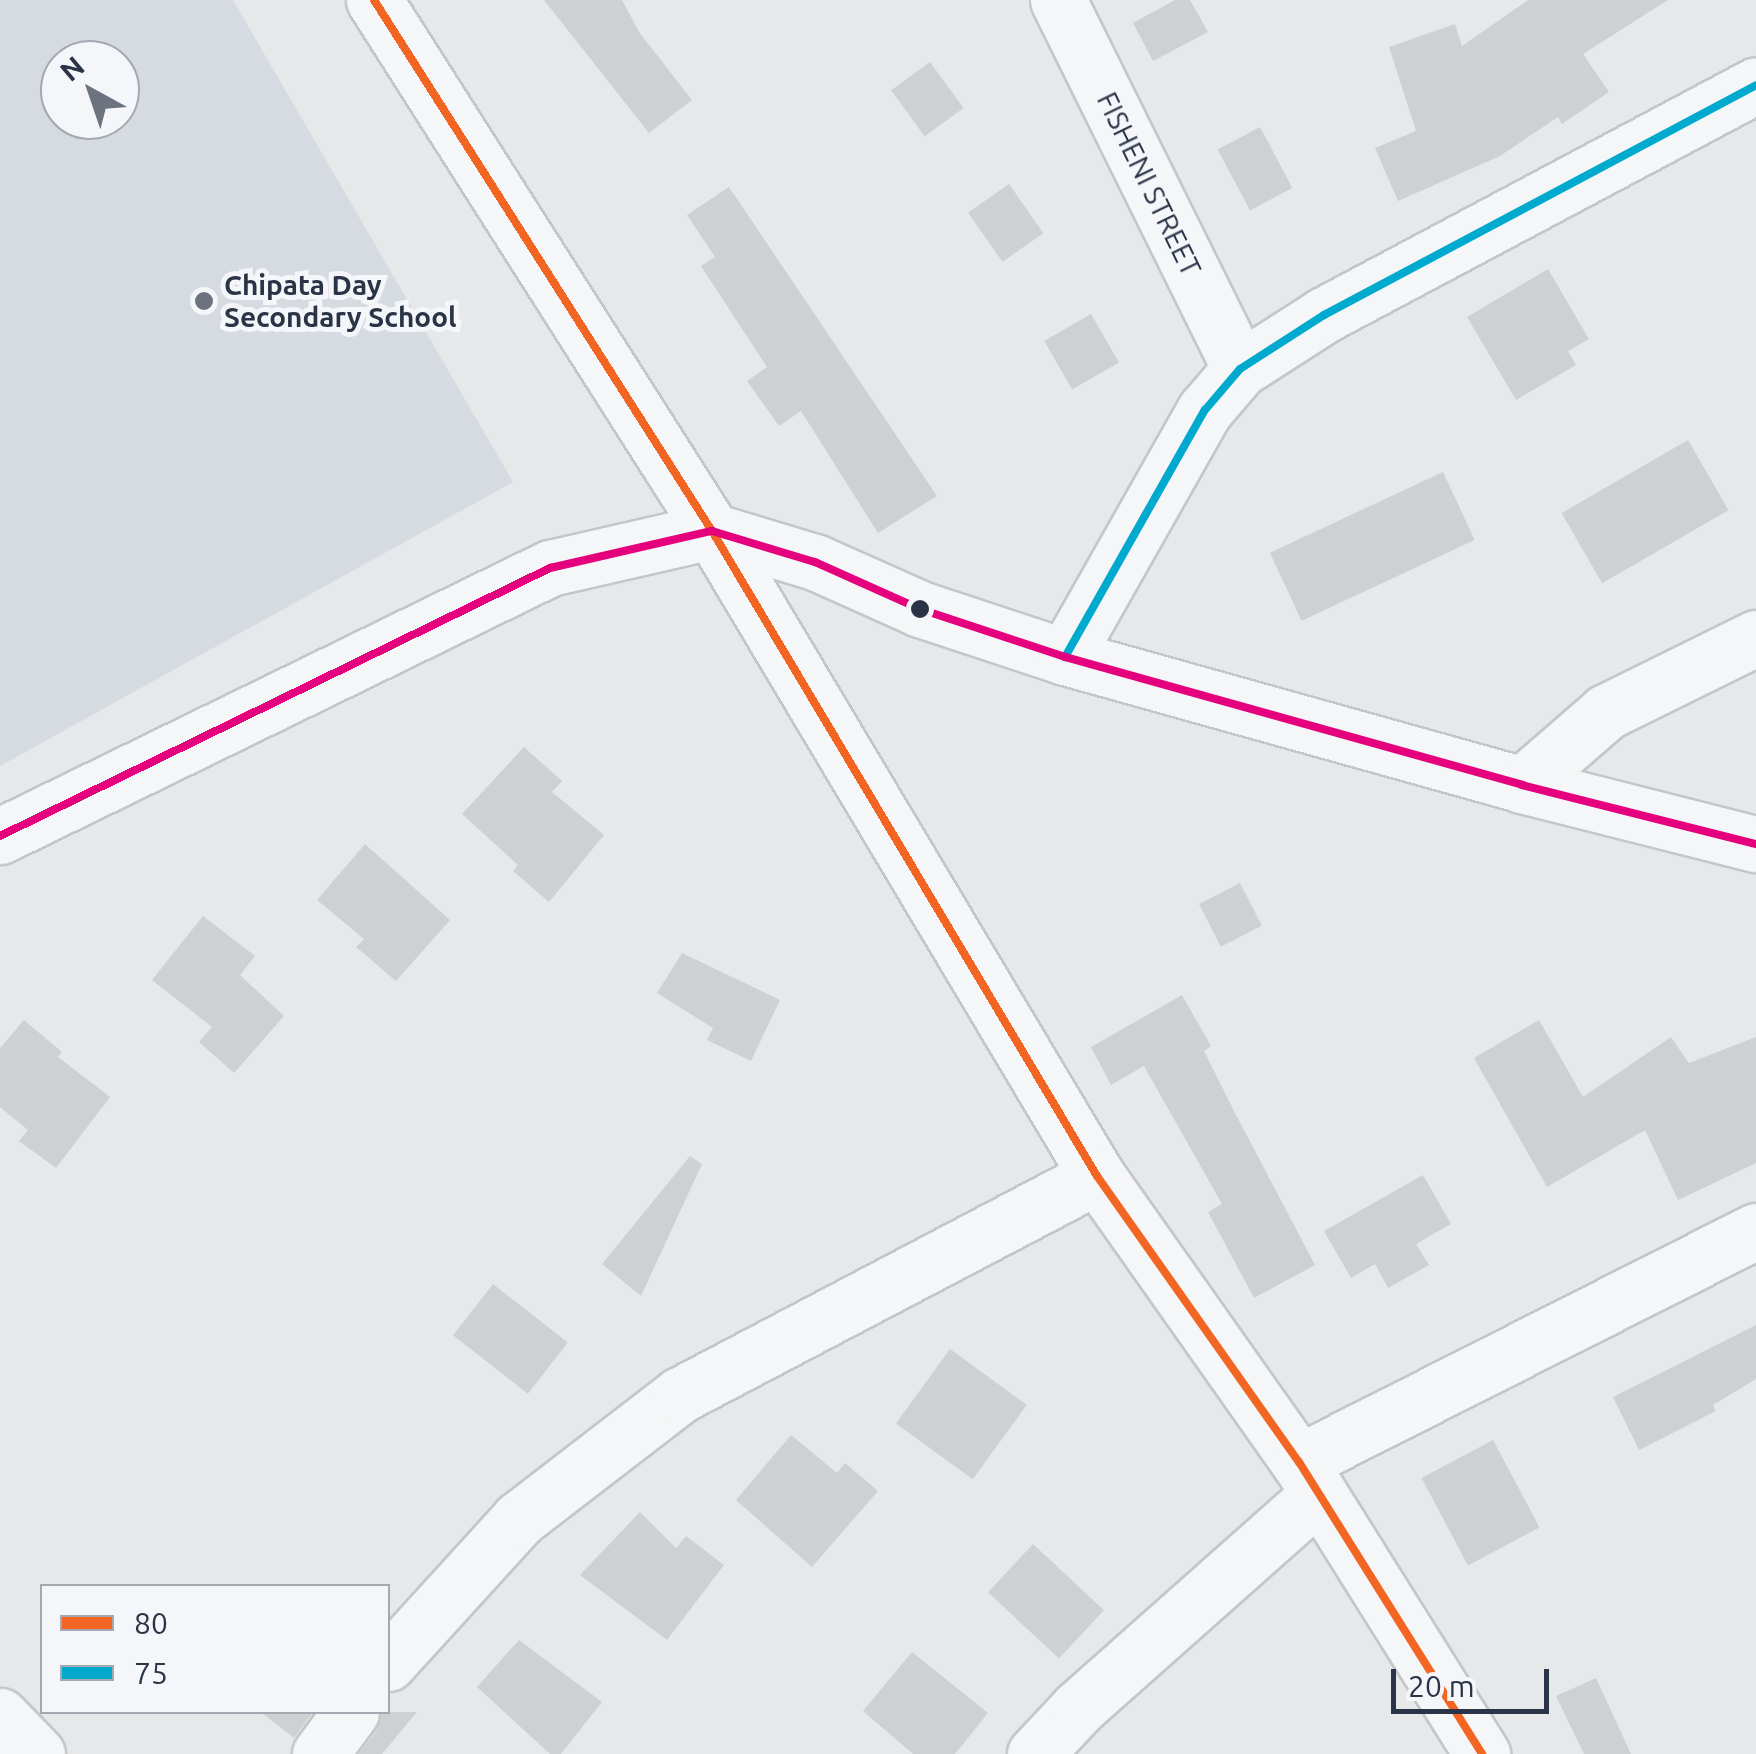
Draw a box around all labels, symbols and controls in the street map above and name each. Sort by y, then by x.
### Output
north arrow [40,40,140,140]
text: N [54,50,90,87]
street label: FISHENI STREET [1090,87,1208,281]
place label: Chipata Day Secondary School [224,268,456,334]
marker: Chipata Day Secondary School [193,290,215,312]
unlabelled marker [910,599,930,619]
legend [40,1584,390,1714]
text: 80 [134,1606,168,1640]
scale bar [1396,1649,1554,1711]
text: 75 [134,1656,168,1690]
text: 20 m [1408,1669,1475,1703]

